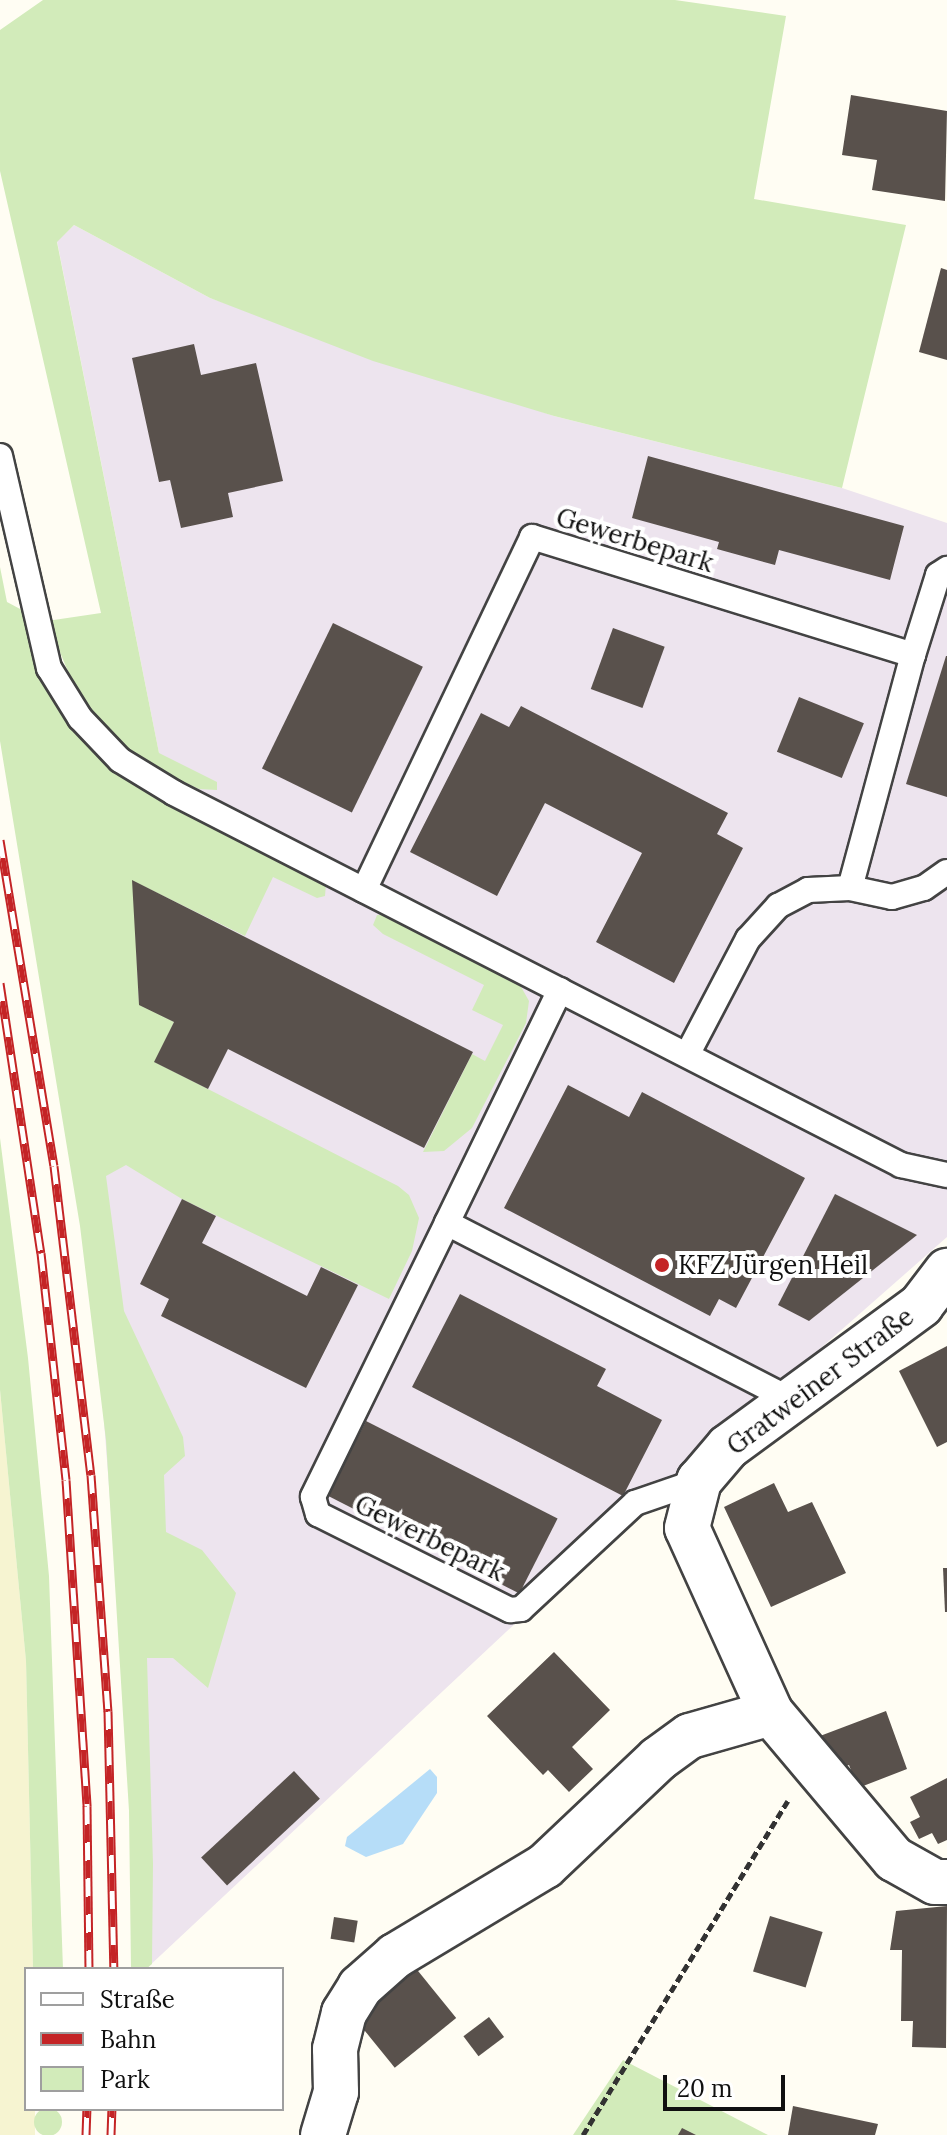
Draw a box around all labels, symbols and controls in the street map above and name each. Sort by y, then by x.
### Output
street label: Gewerbepark [553,501,717,579]
place label: KFZ Jürgen Heil [678,1249,868,1281]
marker: KFZ Jürgen Heil [653,1256,671,1274]
street label: Gratweiner Straße [721,1301,919,1461]
street label: Gewerbepark [350,1488,510,1588]
legend [24,1967,284,2111]
text: Straße [100,1984,175,2015]
text: Bahn [100,2024,156,2055]
scale bar [667,2059,789,2109]
text: Park [100,2064,150,2095]
text: 20 m [677,2073,733,2104]

